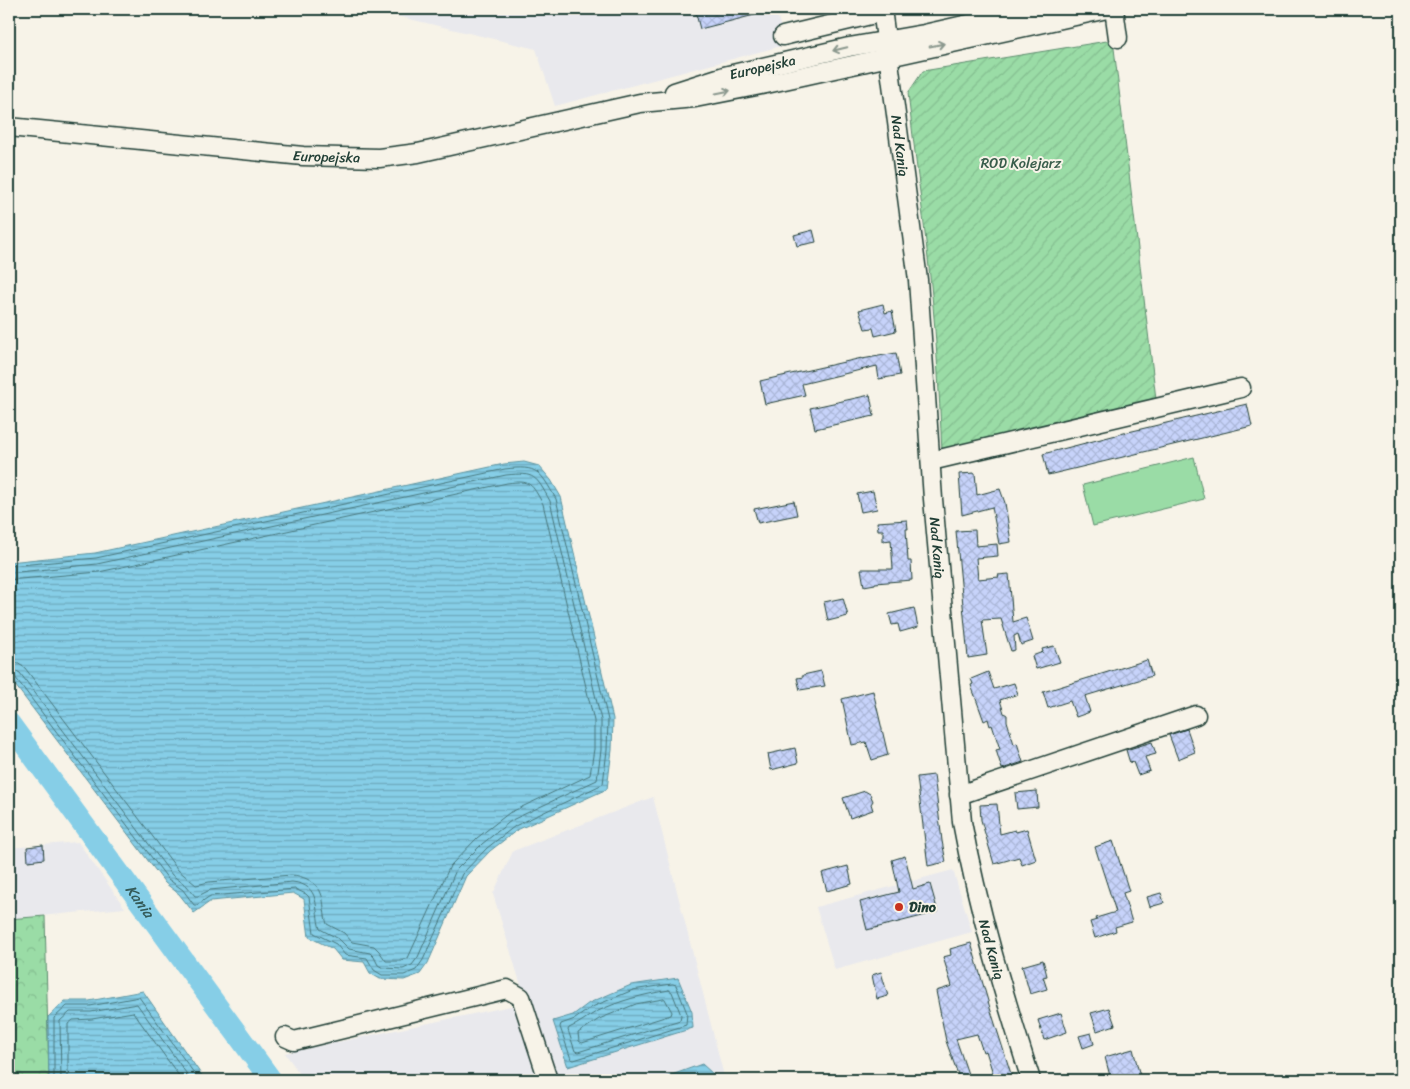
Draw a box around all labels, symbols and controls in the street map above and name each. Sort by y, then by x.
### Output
one-way arrow [929,40,945,50]
one-way arrow [832,45,848,54]
street label: Europejska [727,47,798,87]
one-way arrow [715,87,731,97]
street label: Nad Kanią [884,114,917,178]
street label: Europejska [292,143,361,170]
park label: ROD Kolejarz [981,151,1061,176]
street label: Nad Kanią [922,516,953,580]
water label: Kania [119,879,162,925]
place label: Dino [909,895,937,920]
marker: Dino [893,901,905,913]
street label: Nad Kanią [972,916,1012,983]

